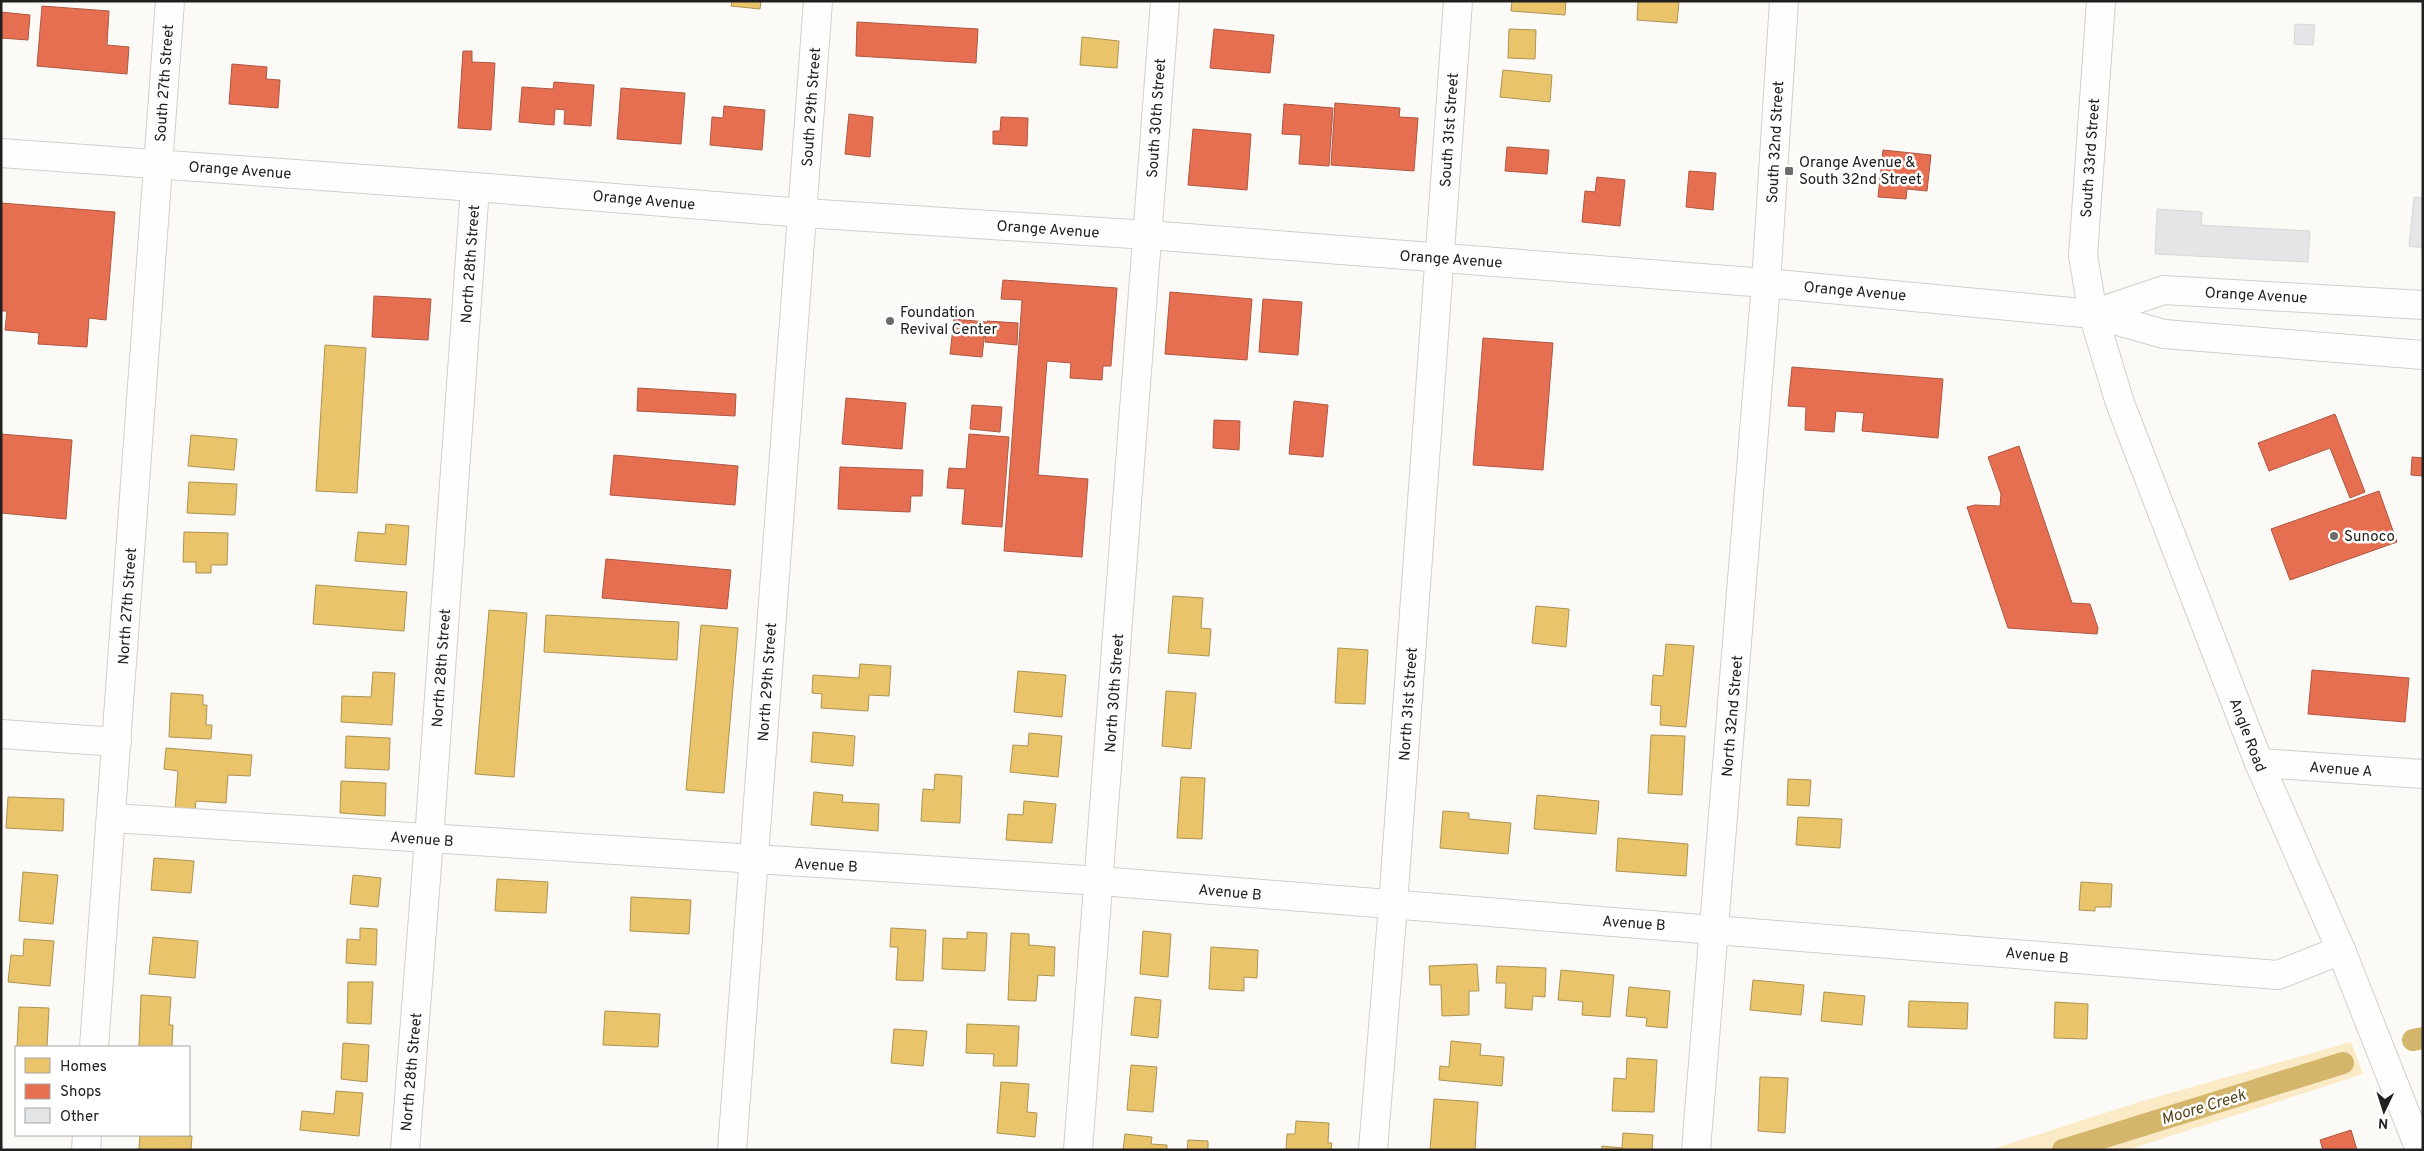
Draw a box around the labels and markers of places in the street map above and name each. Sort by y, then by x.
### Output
place label: Orange Avenue & South 32nd Street [1799,154,1922,190]
marker: Orange Avenue & South 32nd Street [1783,165,1795,177]
place label: Foundation Revival Center [900,304,998,340]
marker: Foundation Revival Center [884,315,896,327]
place label: Sunoco [2344,528,2395,547]
marker: Sunoco [2328,530,2340,542]

